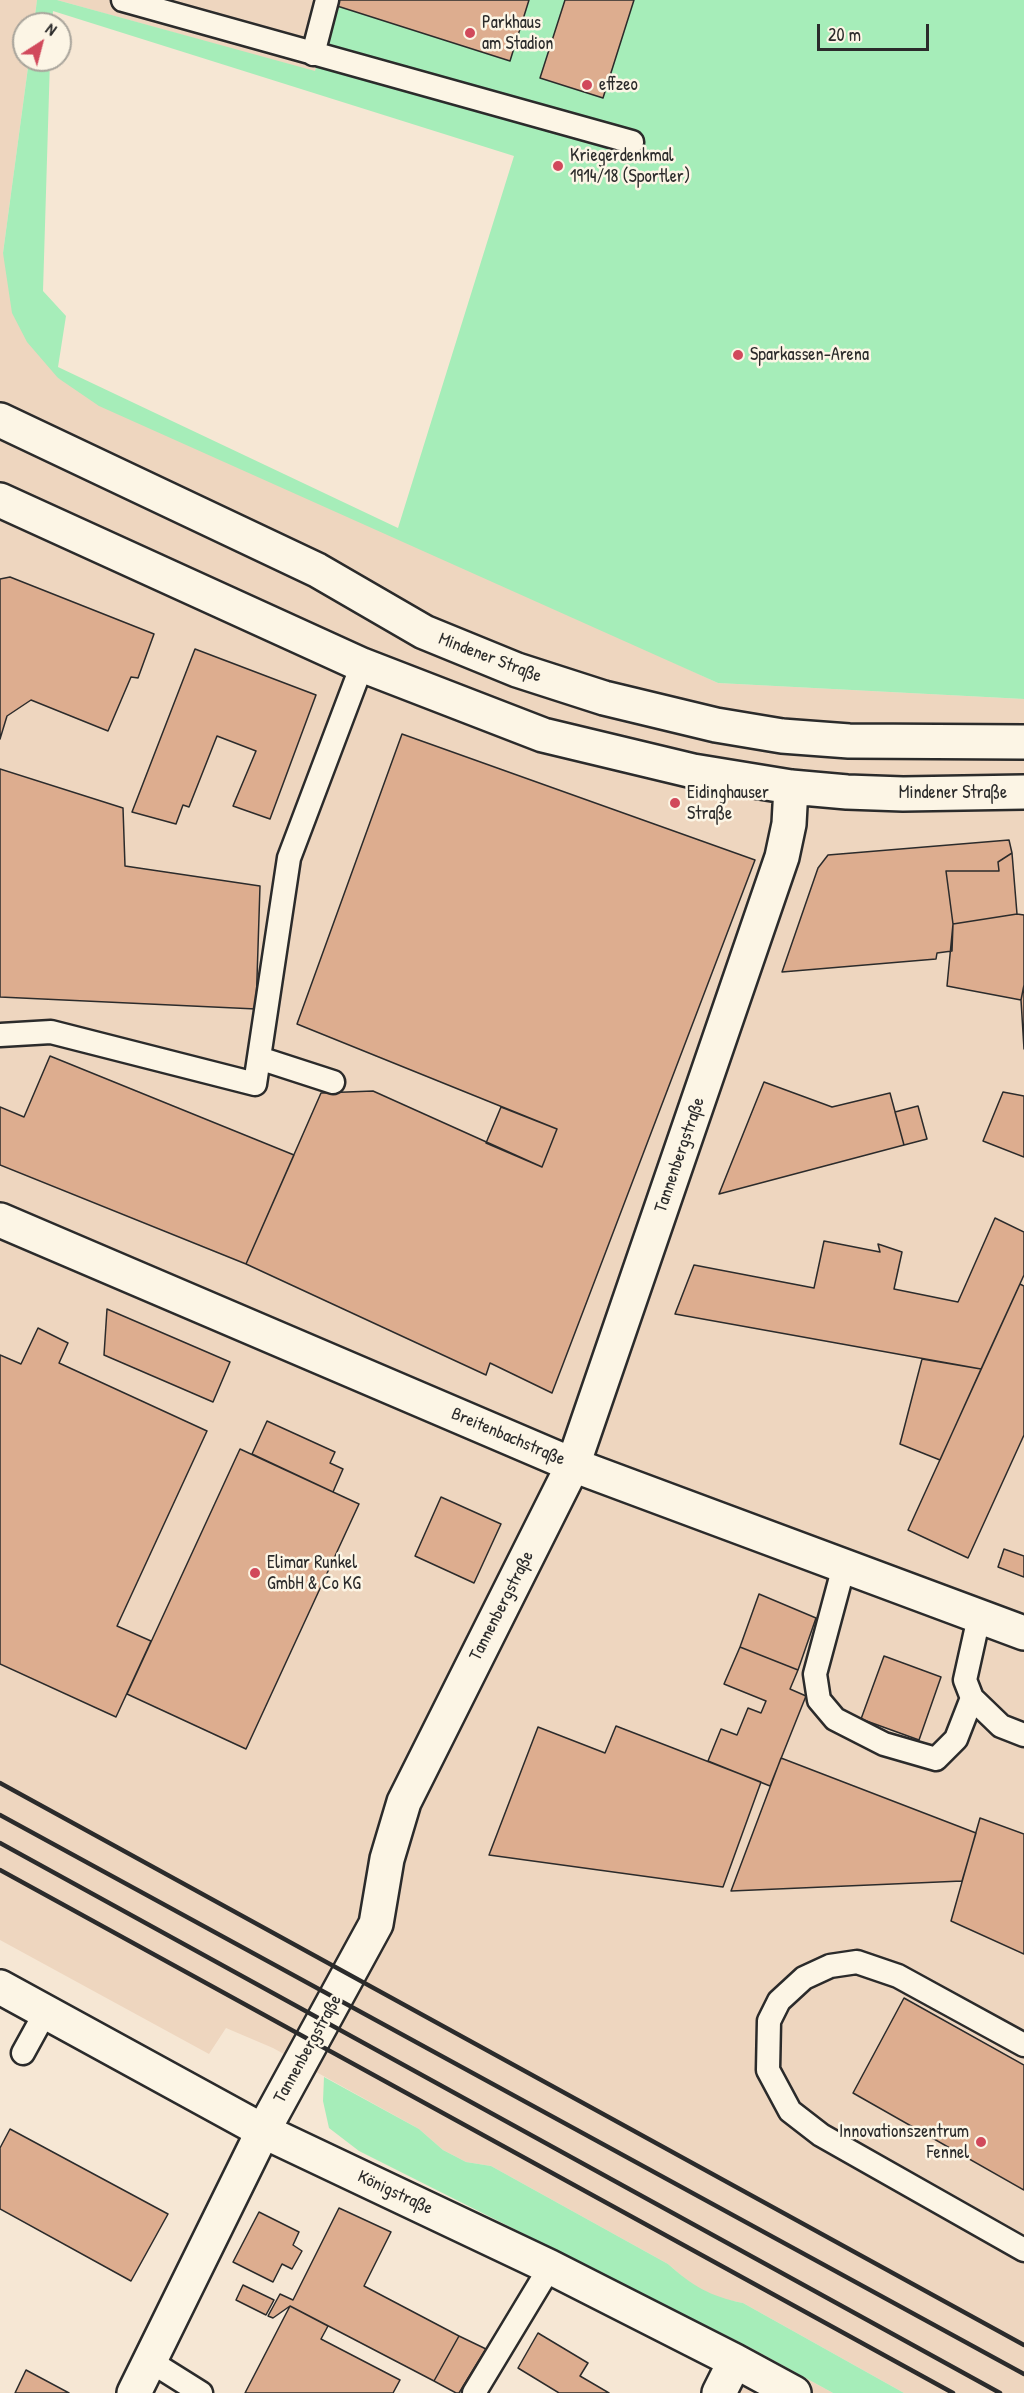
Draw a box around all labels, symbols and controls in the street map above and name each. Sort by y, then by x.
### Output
north arrow [12,12,72,72]
place label: Parkhaus am Stadion [482,12,553,54]
scale bar [820,12,932,50]
text: N [41,18,61,40]
text: 20 m [828,22,861,47]
marker: Parkhaus am Stadion [463,26,477,40]
place label: effzeo [599,74,638,96]
marker: effzeo [580,78,594,92]
place label: Kriegerdenkmal 1914/18 (Sportler) [570,145,690,188]
marker: Kriegerdenkmal 1914/18 (Sportler) [551,159,565,173]
place label: Sparkassen-Arena [750,344,869,366]
marker: Sparkassen-Arena [731,348,745,362]
street label: Mindener Straße [435,628,545,688]
place label: Eidinghauser Straße [687,782,769,824]
street label: Mindener Straße [899,782,1007,804]
marker: Eidinghauser Straße [668,796,682,810]
street label: Tannenbergstraße [650,1095,710,1215]
street label: Breitenbachstraße [448,1403,568,1471]
street label: Tannenbergstraße [465,1547,539,1665]
place label: Elimar Runkel GmbH & Co KG [267,1552,361,1594]
marker: Elimar Runkel GmbH & Co KG [248,1566,262,1580]
street label: Tannenbergstraße [269,1991,347,2107]
place label: Innovationszentrum Fennel [839,2121,969,2164]
marker: Innovationszentrum Fennel [974,2135,988,2149]
street label: Königstraße [354,2166,436,2220]

